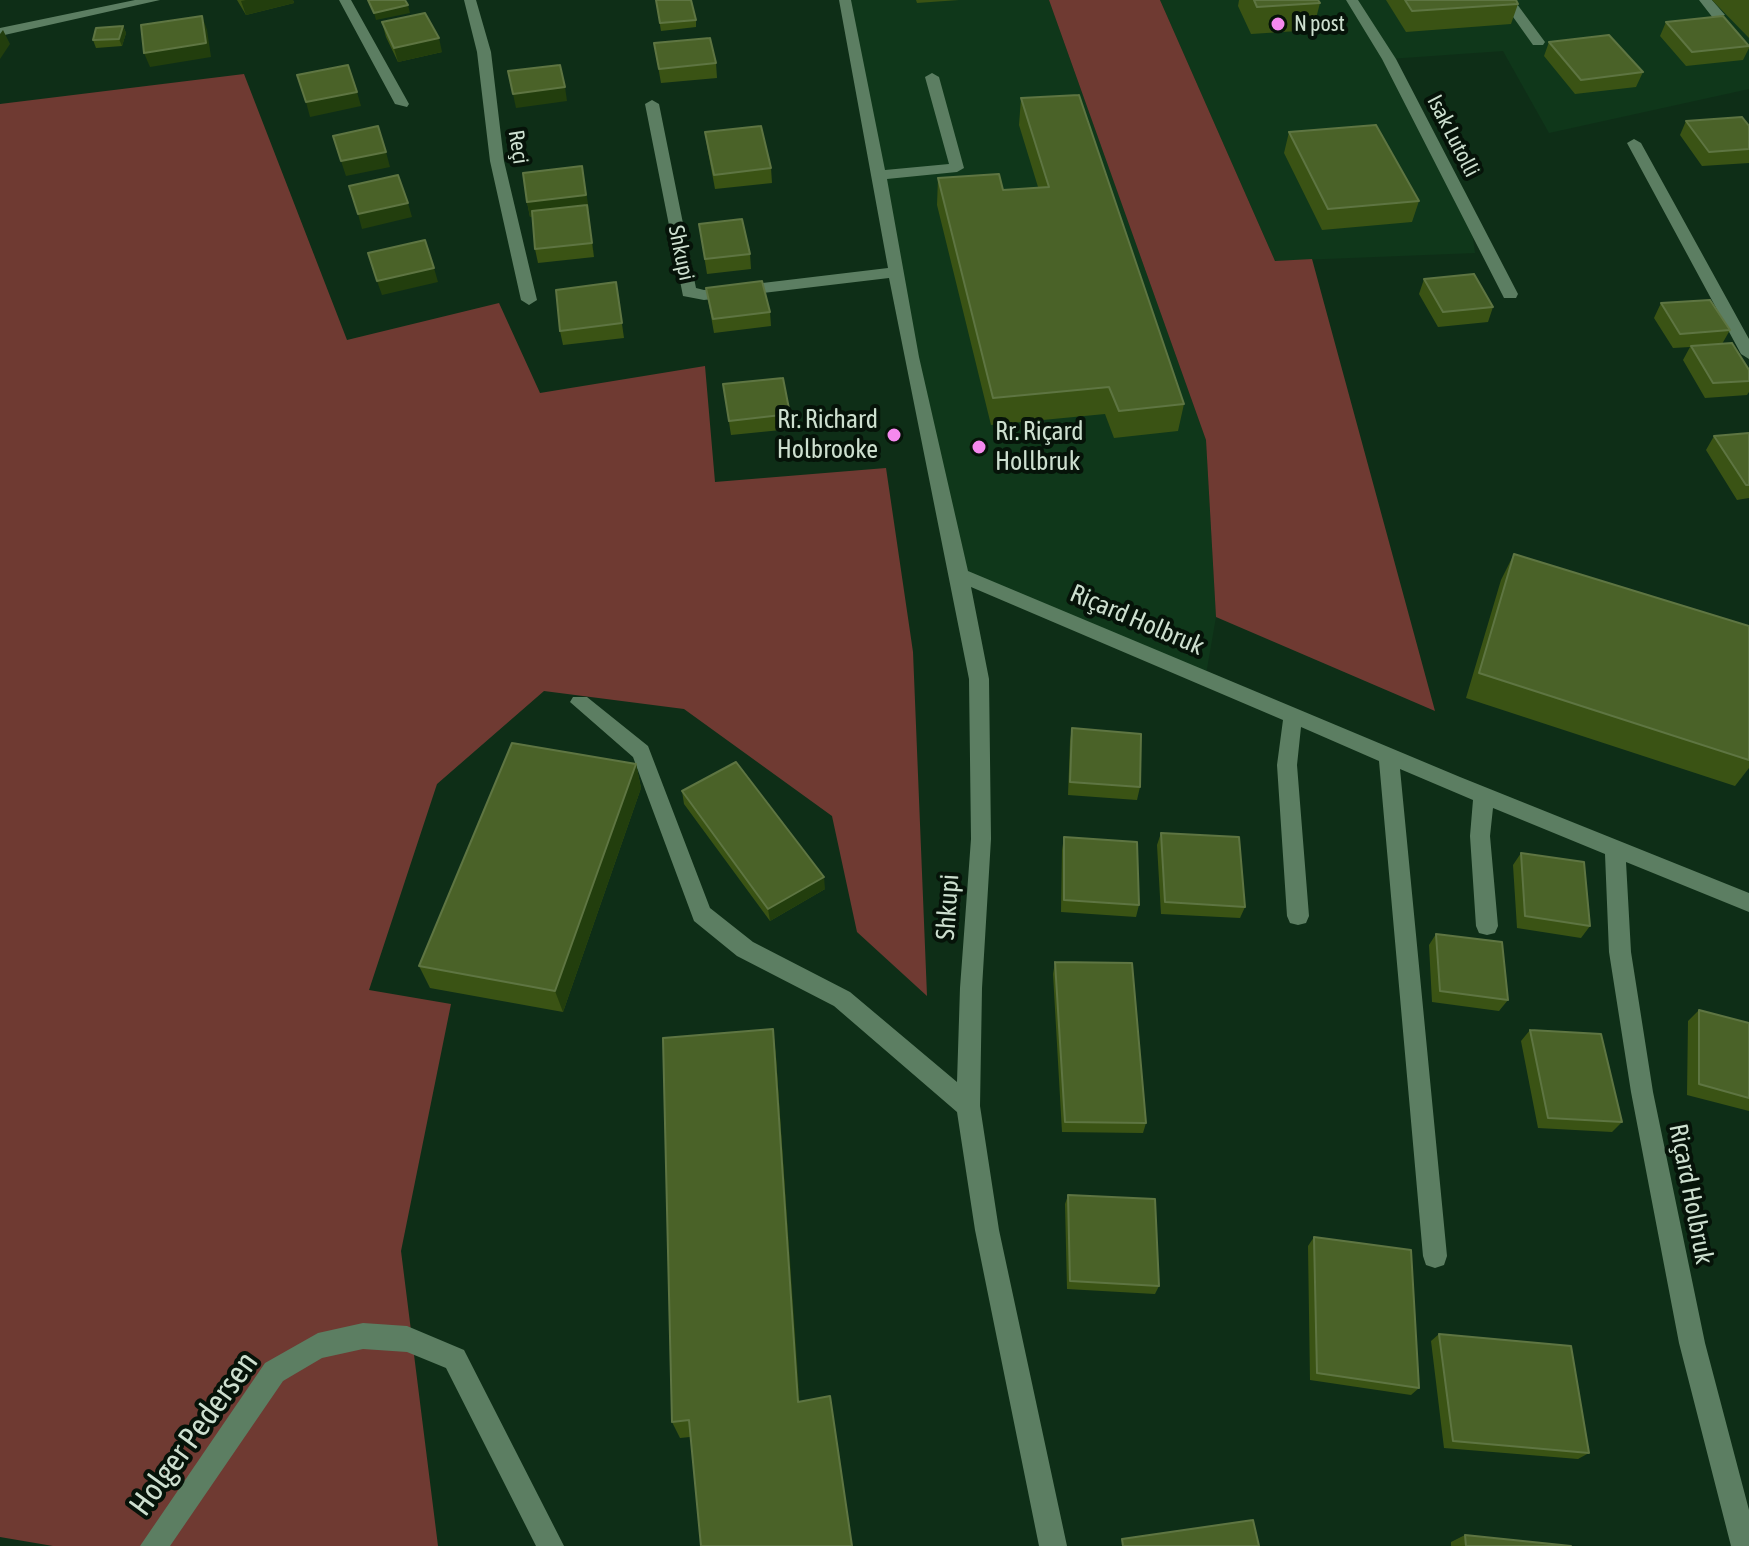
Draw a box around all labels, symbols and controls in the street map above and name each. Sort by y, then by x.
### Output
place label: N post [1294,11,1345,37]
marker: N post [1269,15,1287,33]
street label: Isak Lutolli [1421,91,1485,181]
street label: Reçi [502,128,534,166]
street label: Shkupi [662,223,700,283]
place label: Rr. Richard Holbrooke [777,404,878,466]
place label: Rr. Riçard Hollbruk [995,416,1084,478]
marker: Rr. Richard Holbrooke [885,426,903,444]
marker: Rr. Riçard Hollbruk [970,438,988,456]
street label: Riçard Holbruk [1065,578,1209,662]
street label: Shkupi [930,873,966,941]
street label: Riçard Holbruk [1662,1121,1720,1267]
street label: Holger Pedersen [122,1345,266,1523]

